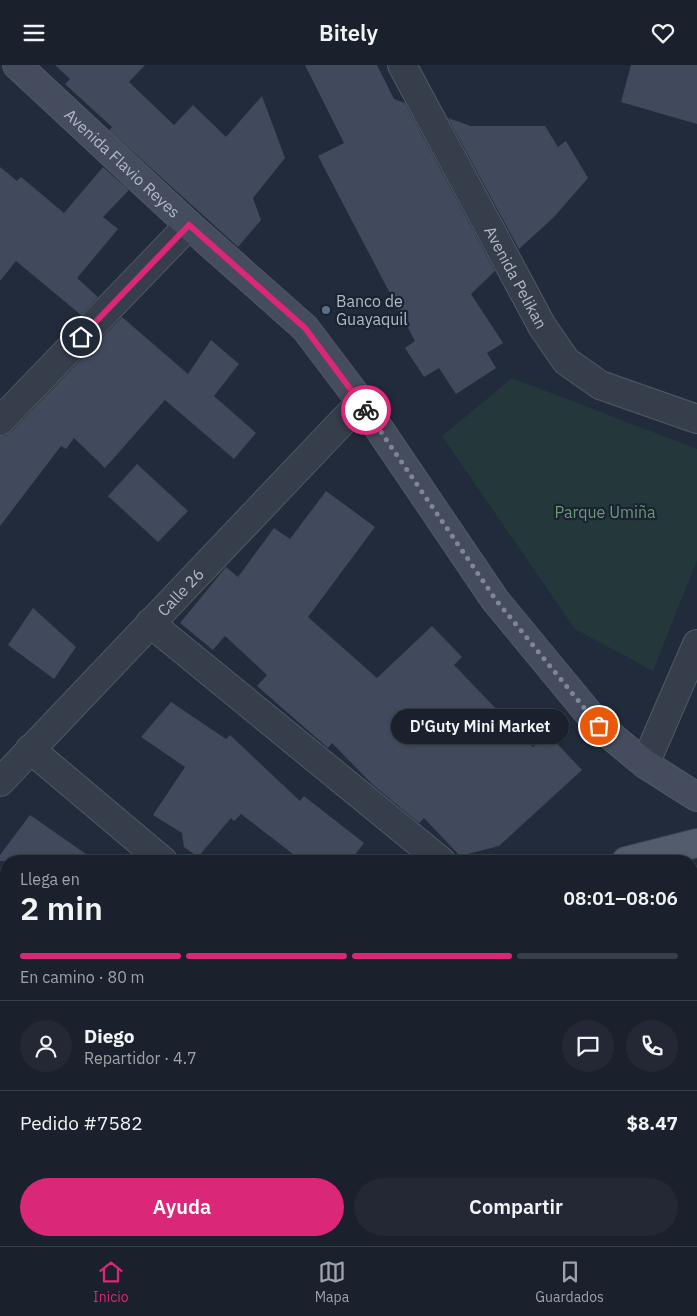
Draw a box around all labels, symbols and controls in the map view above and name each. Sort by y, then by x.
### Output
text: Bitely [319,18,378,47]
icon: menu [20,19,48,47]
icon: heart [649,19,677,47]
street label: Avenida Flavio Reyes [60,104,184,222]
street label: Avenida Pelikan [480,223,552,332]
place label: Banco de Guayaquil [336,291,408,329]
marker: Banco de Guayaquil [320,304,332,316]
pin [60,316,102,358]
icon: home [67,323,95,351]
courier [341,385,391,435]
icon: bike [352,396,380,424]
park label: Parque Umiña [554,502,656,522]
street label: Calle 26 [153,564,208,620]
pin [578,705,620,747]
callout: D'Guty Mini Market [392,709,569,743]
icon: bag [585,712,613,740]
text: D'Guty Mini Market [410,716,550,736]
text: Llega en [20,869,80,889]
text: 08:01–08:06 [564,886,678,910]
text: 2 min [20,887,103,929]
text: En camino · 80 m [20,967,145,987]
button: person [20,1020,72,1072]
button: chat [562,1020,614,1072]
button: phone [626,1020,678,1072]
text: Diego [84,1024,134,1048]
text: Repartidor · 4.7 [84,1048,197,1068]
text: Pedido #7582 [20,1111,143,1135]
text: $8.47 [626,1111,678,1135]
button: Ayuda [20,1178,344,1236]
button: Compartir [354,1178,678,1236]
tab: Inicio [93,1258,129,1306]
tab: Mapa [315,1258,349,1306]
tab: Guardados [535,1258,604,1306]

